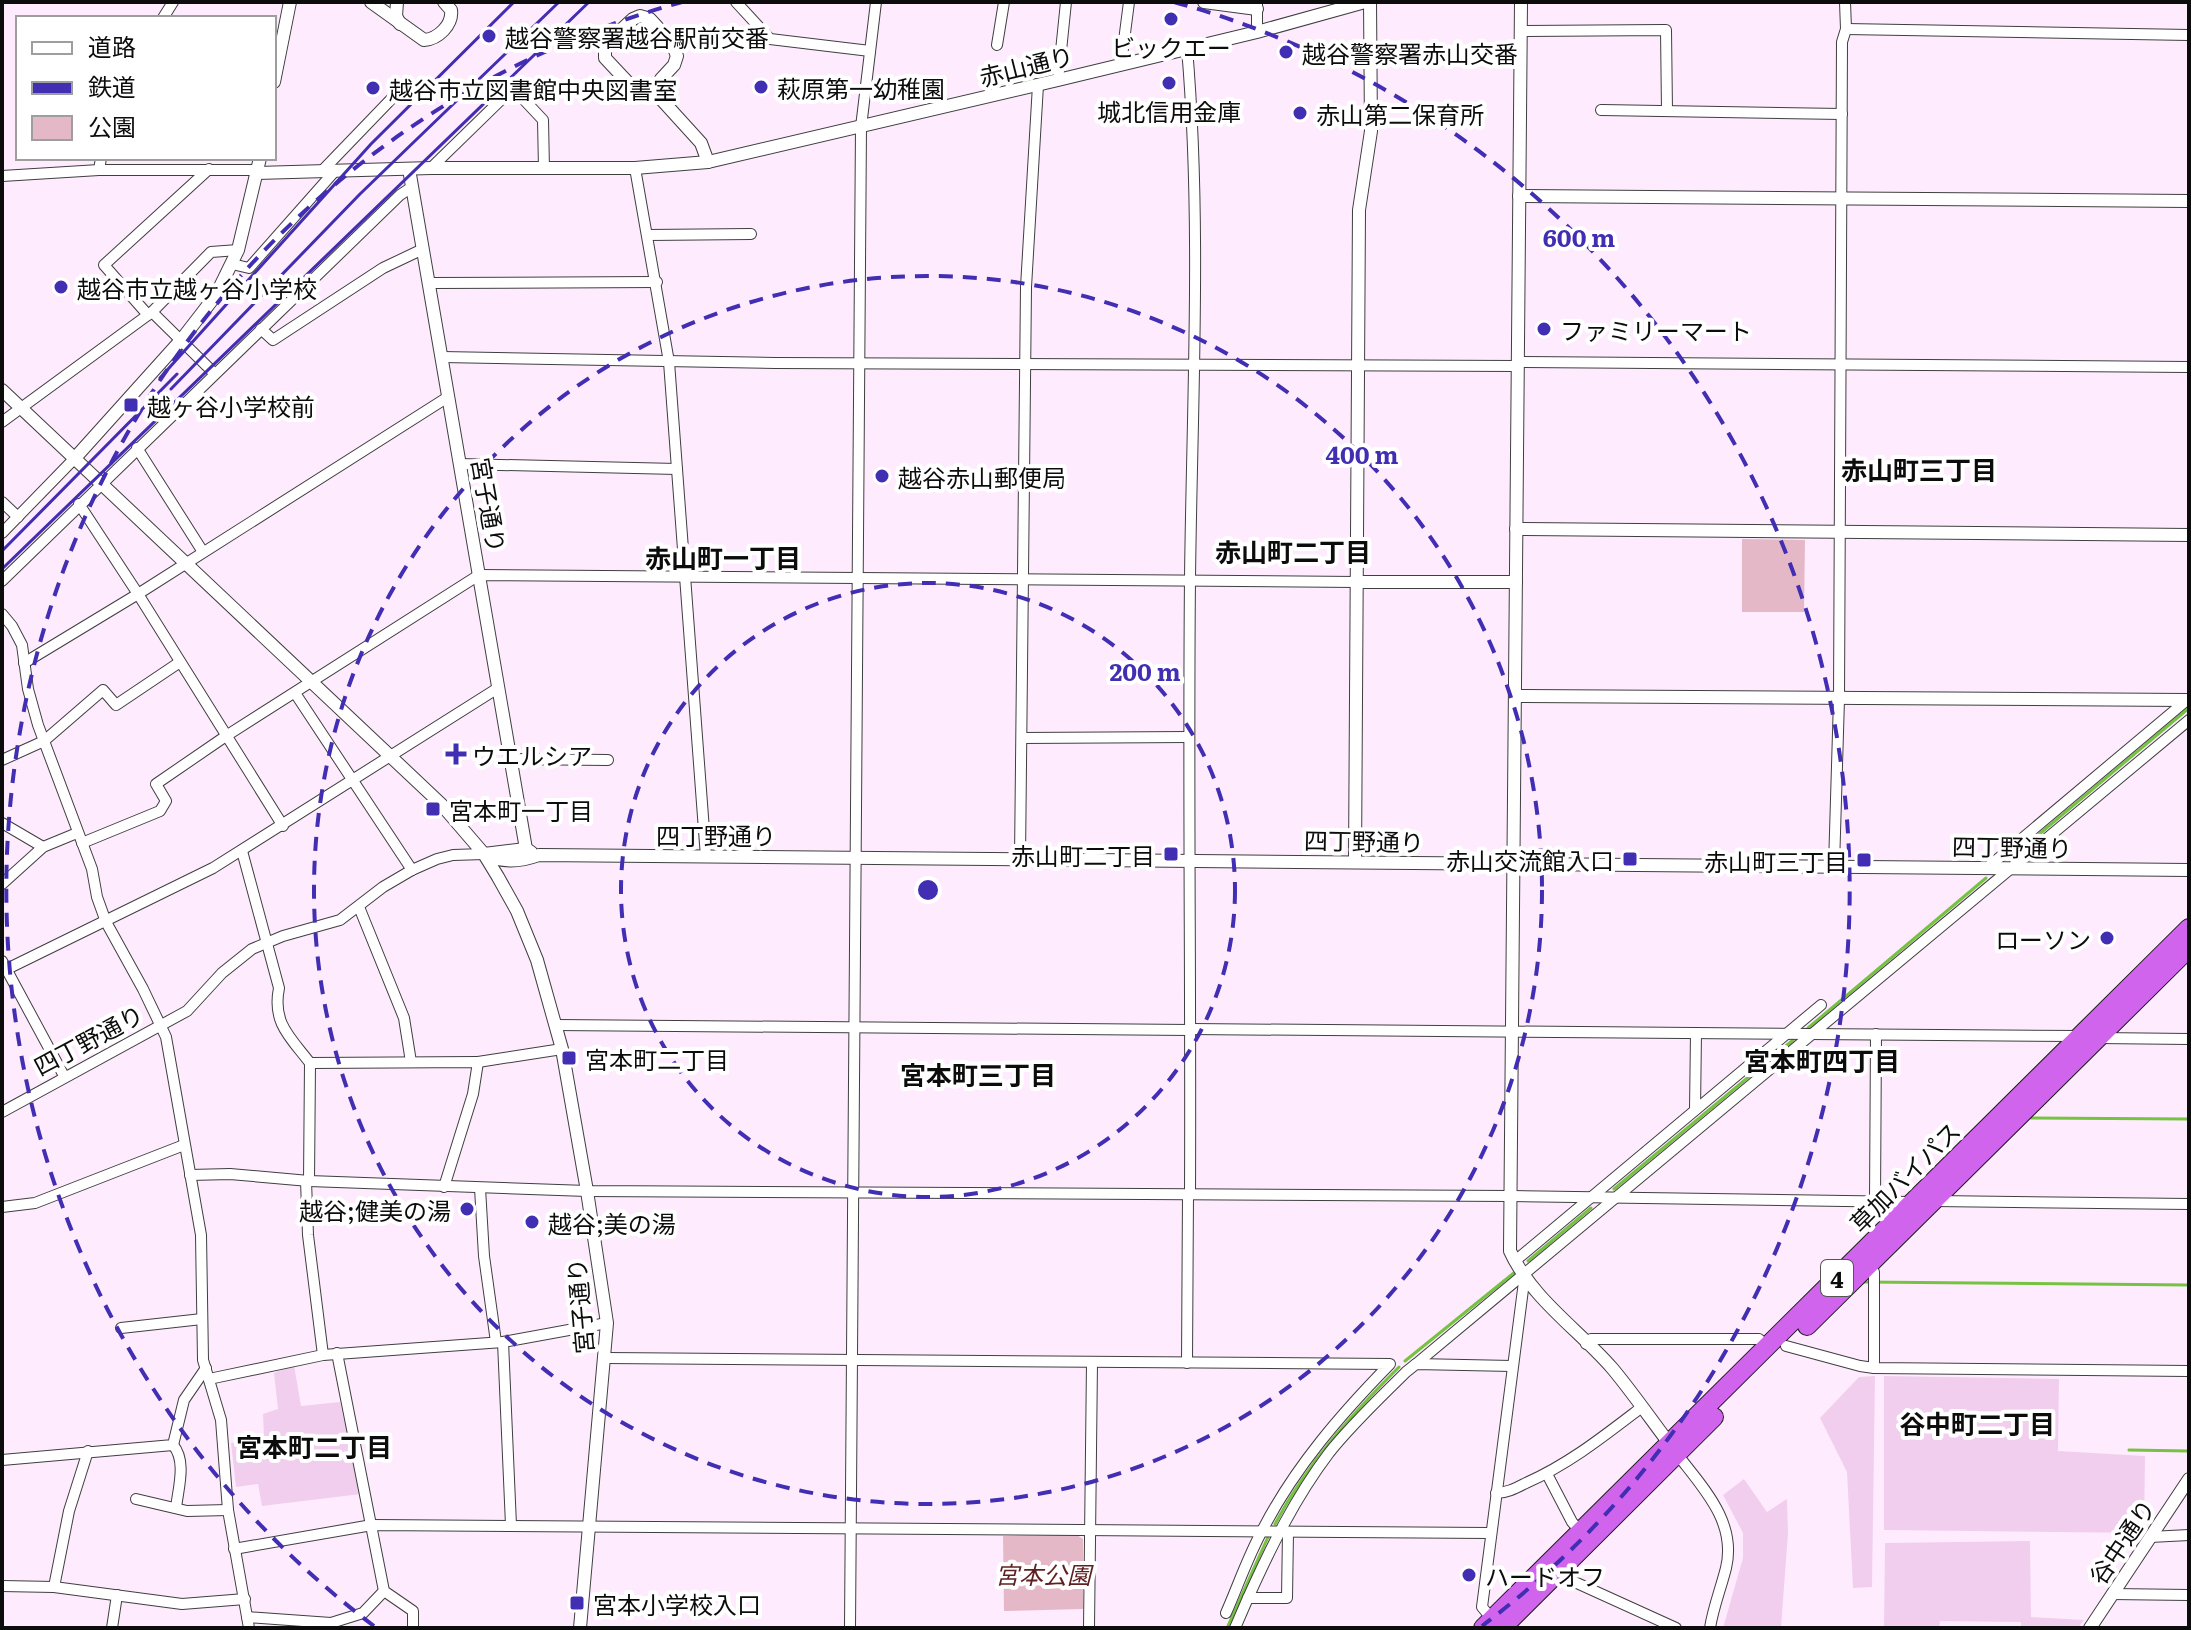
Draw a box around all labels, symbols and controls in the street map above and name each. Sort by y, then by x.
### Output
marker: ビックエー [1162,10,1180,28]
legend [16,16,276,160]
place label: 越谷警察署越谷駅前交番 [505,19,769,54]
marker: 越谷警察署越谷駅前交番 [480,27,498,45]
text: 道路 [88,28,136,63]
place label: ビックエー [1111,29,1231,64]
place label: 越谷警察署赤山交番 [1302,35,1518,70]
street label: 赤山通り [975,36,1077,94]
marker: 越谷警察署赤山交番 [1277,43,1295,61]
text: 鉄道 [88,68,136,103]
place label: 萩原第一幼稚園 [777,70,945,105]
place label: 越谷市立図書館中央図書室 [389,71,677,106]
marker: 城北信用金庫 [1160,74,1178,92]
marker: 萩原第一幼稚園 [752,78,770,96]
marker: 越谷市立図書館中央図書室 [364,79,382,97]
place label: 城北信用金庫 [1097,93,1241,128]
place label: 赤山第二保育所 [1316,96,1484,131]
marker: 赤山第二保育所 [1291,104,1309,122]
text: 公園 [88,108,136,143]
text: 600 m [1543,219,1615,254]
place label: 越谷市立越ヶ谷小学校 [77,270,317,305]
marker: 越谷市立越ヶ谷小学校 [52,278,70,296]
place label: ファミリーマート [1560,312,1752,347]
marker: ファミリーマート [1535,320,1553,338]
place label: 越ヶ谷小学校前 [147,388,315,423]
marker: 越ヶ谷小学校前 [122,396,140,414]
text: 400 m [1326,436,1398,471]
district label: 赤山町三丁目 [1841,449,1997,488]
street label: 宮子通り [464,455,516,555]
place label: 越谷赤山郵便局 [898,459,1066,494]
marker: 越谷赤山郵便局 [873,467,891,485]
district label: 赤山町二丁目 [1215,531,1371,570]
district label: 赤山町一丁目 [645,537,801,576]
text: 200 m [1109,653,1181,688]
place label: ウエルシア [472,737,592,772]
marker: ウエルシア [447,745,465,763]
place label: 宮本町一丁目 [449,792,593,827]
marker: 宮本町一丁目 [424,800,442,818]
street label: 四丁野通り [656,817,776,852]
street label: 四丁野通り [1304,821,1424,859]
street label: 四丁野通り [1952,827,2072,865]
place label: 赤山町二丁目 [1011,837,1155,872]
place label: 赤山交流館入口 [1446,842,1614,877]
place label: 赤山町三丁目 [1704,843,1848,878]
marker: 赤山町二丁目 [1162,845,1180,863]
marker: 赤山交流館入口 [1621,850,1639,868]
marker: 赤山町三丁目 [1855,851,1873,869]
centre of rings [914,876,942,904]
place label: ローソン [1995,921,2091,956]
marker: ローソン [2098,929,2116,947]
street label: 四丁野通り [27,995,149,1083]
district label: 宮本町四丁目 [1744,1040,1900,1079]
place label: 宮本町二丁目 [585,1041,729,1076]
marker: 宮本町二丁目 [560,1049,578,1067]
district label: 宮本町三丁目 [900,1054,1056,1093]
street label: 草加バイパス [1841,1113,1967,1239]
place label: 越谷;健美の湯 [299,1192,451,1227]
marker: 越谷;健美の湯 [458,1200,476,1218]
place label: 越谷;美の湯 [548,1205,676,1240]
marker: 越谷;美の湯 [523,1213,541,1231]
street label: 宮子通り [557,1257,601,1355]
road number: 4 [1821,1260,1853,1296]
district label: 谷中町二丁目 [1899,1403,2055,1442]
district label: 宮本町二丁目 [236,1426,392,1465]
street label: 谷中通り [2080,1491,2162,1591]
park label: 宮本公園 [995,1556,1094,1591]
place label: ハードオフ [1485,1558,1605,1593]
marker: ハードオフ [1460,1566,1478,1584]
place label: 宮本小学校入口 [593,1586,761,1621]
marker: 宮本小学校入口 [568,1594,586,1612]

